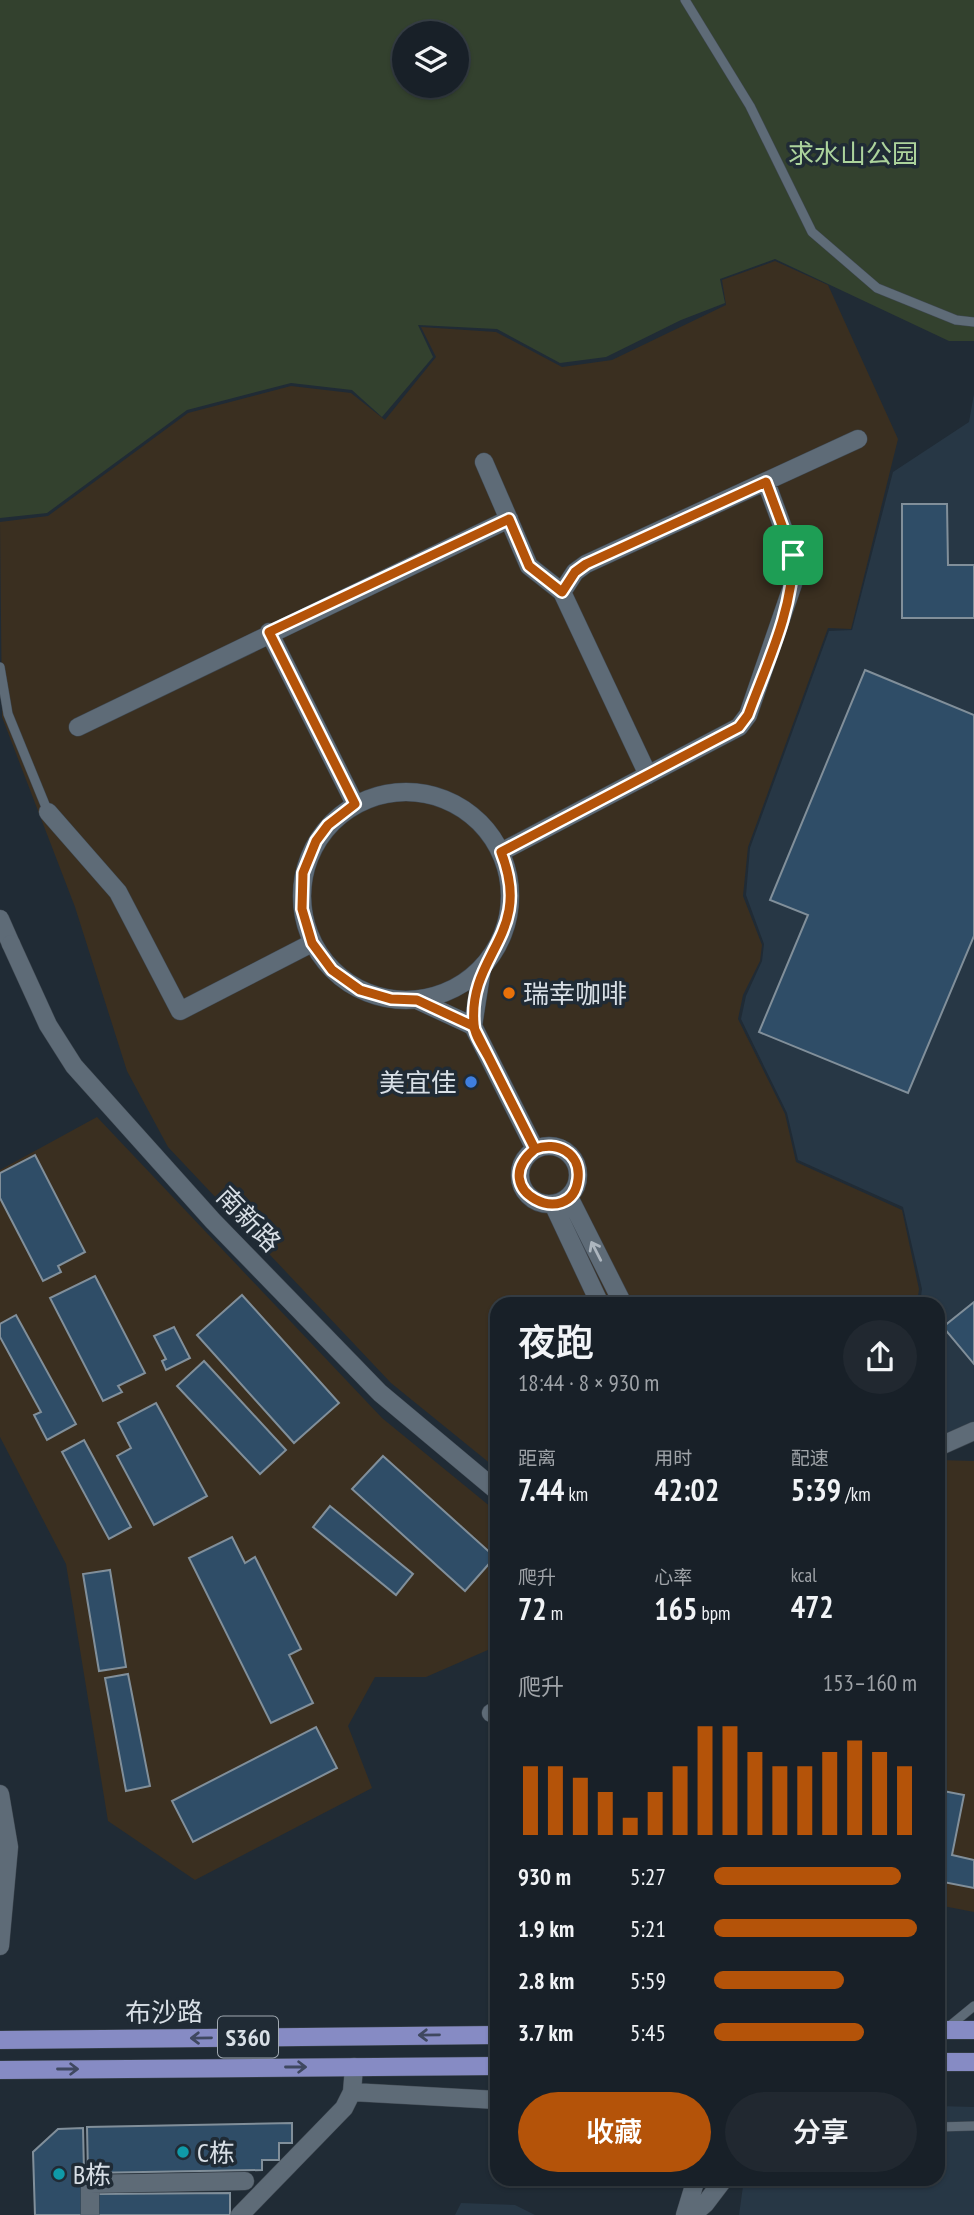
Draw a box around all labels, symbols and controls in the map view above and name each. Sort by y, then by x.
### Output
map controls [392,21,469,98]
button: layers [392,21,469,98]
park label: 求水山公园 [788,137,918,170]
pin [763,525,823,585]
icon: arrive [774,536,812,574]
place label: 瑞幸咖啡 [523,977,627,1010]
marker: 瑞幸咖啡 [501,985,517,1001]
place label: 美宜佳 [379,1066,457,1099]
marker: 美宜佳 [463,1074,479,1090]
street label: 南新路 [210,1179,288,1259]
one-way arrow [589,1241,603,1261]
text: 夜跑 [518,1317,594,1366]
button: share [843,1320,917,1394]
text: 18:44 · 8 × 930 m [518,1368,659,1397]
text: 距离 [518,1446,556,1470]
text: 用时 [654,1446,692,1470]
text: 配速 [791,1446,829,1470]
text: 7.44 [518,1470,564,1509]
text: 42:02 [654,1470,719,1509]
text: 5:39 [791,1470,841,1509]
text: km [564,1482,588,1506]
text: /km [841,1482,871,1506]
text: kcal [791,1563,817,1587]
text: 爬升 [518,1565,556,1589]
text: 心率 [654,1565,692,1589]
text: 472 [791,1587,834,1626]
text: 72 [518,1589,547,1628]
text: 165 [654,1589,697,1628]
text: m [547,1601,563,1625]
text: bpm [697,1601,730,1625]
text: 153–160 m [823,1668,917,1697]
text: 爬升 [518,1672,564,1701]
text: 930 m [518,1862,571,1891]
text: 5:27 [630,1862,666,1891]
text: 1.9 km [518,1914,574,1943]
text: 5:21 [630,1914,666,1943]
text: 2.8 km [518,1966,574,1995]
text: 5:59 [630,1966,666,1995]
street label: 布沙路 [125,1995,203,2029]
road number: S360 [218,2016,278,2058]
text: 3.7 km [518,2018,573,2047]
text: 5:45 [630,2018,666,2047]
one-way arrow [418,2028,441,2042]
one-way arrow [190,2031,213,2044]
one-way arrow [284,2061,307,2074]
one-way arrow [56,2062,79,2076]
button: 收藏 [518,2092,711,2172]
button: 分享 [725,2092,917,2172]
place label: C栋 [197,2136,235,2169]
marker: C栋 [175,2144,191,2160]
place label: B栋 [73,2158,111,2191]
marker: B栋 [51,2166,67,2182]

